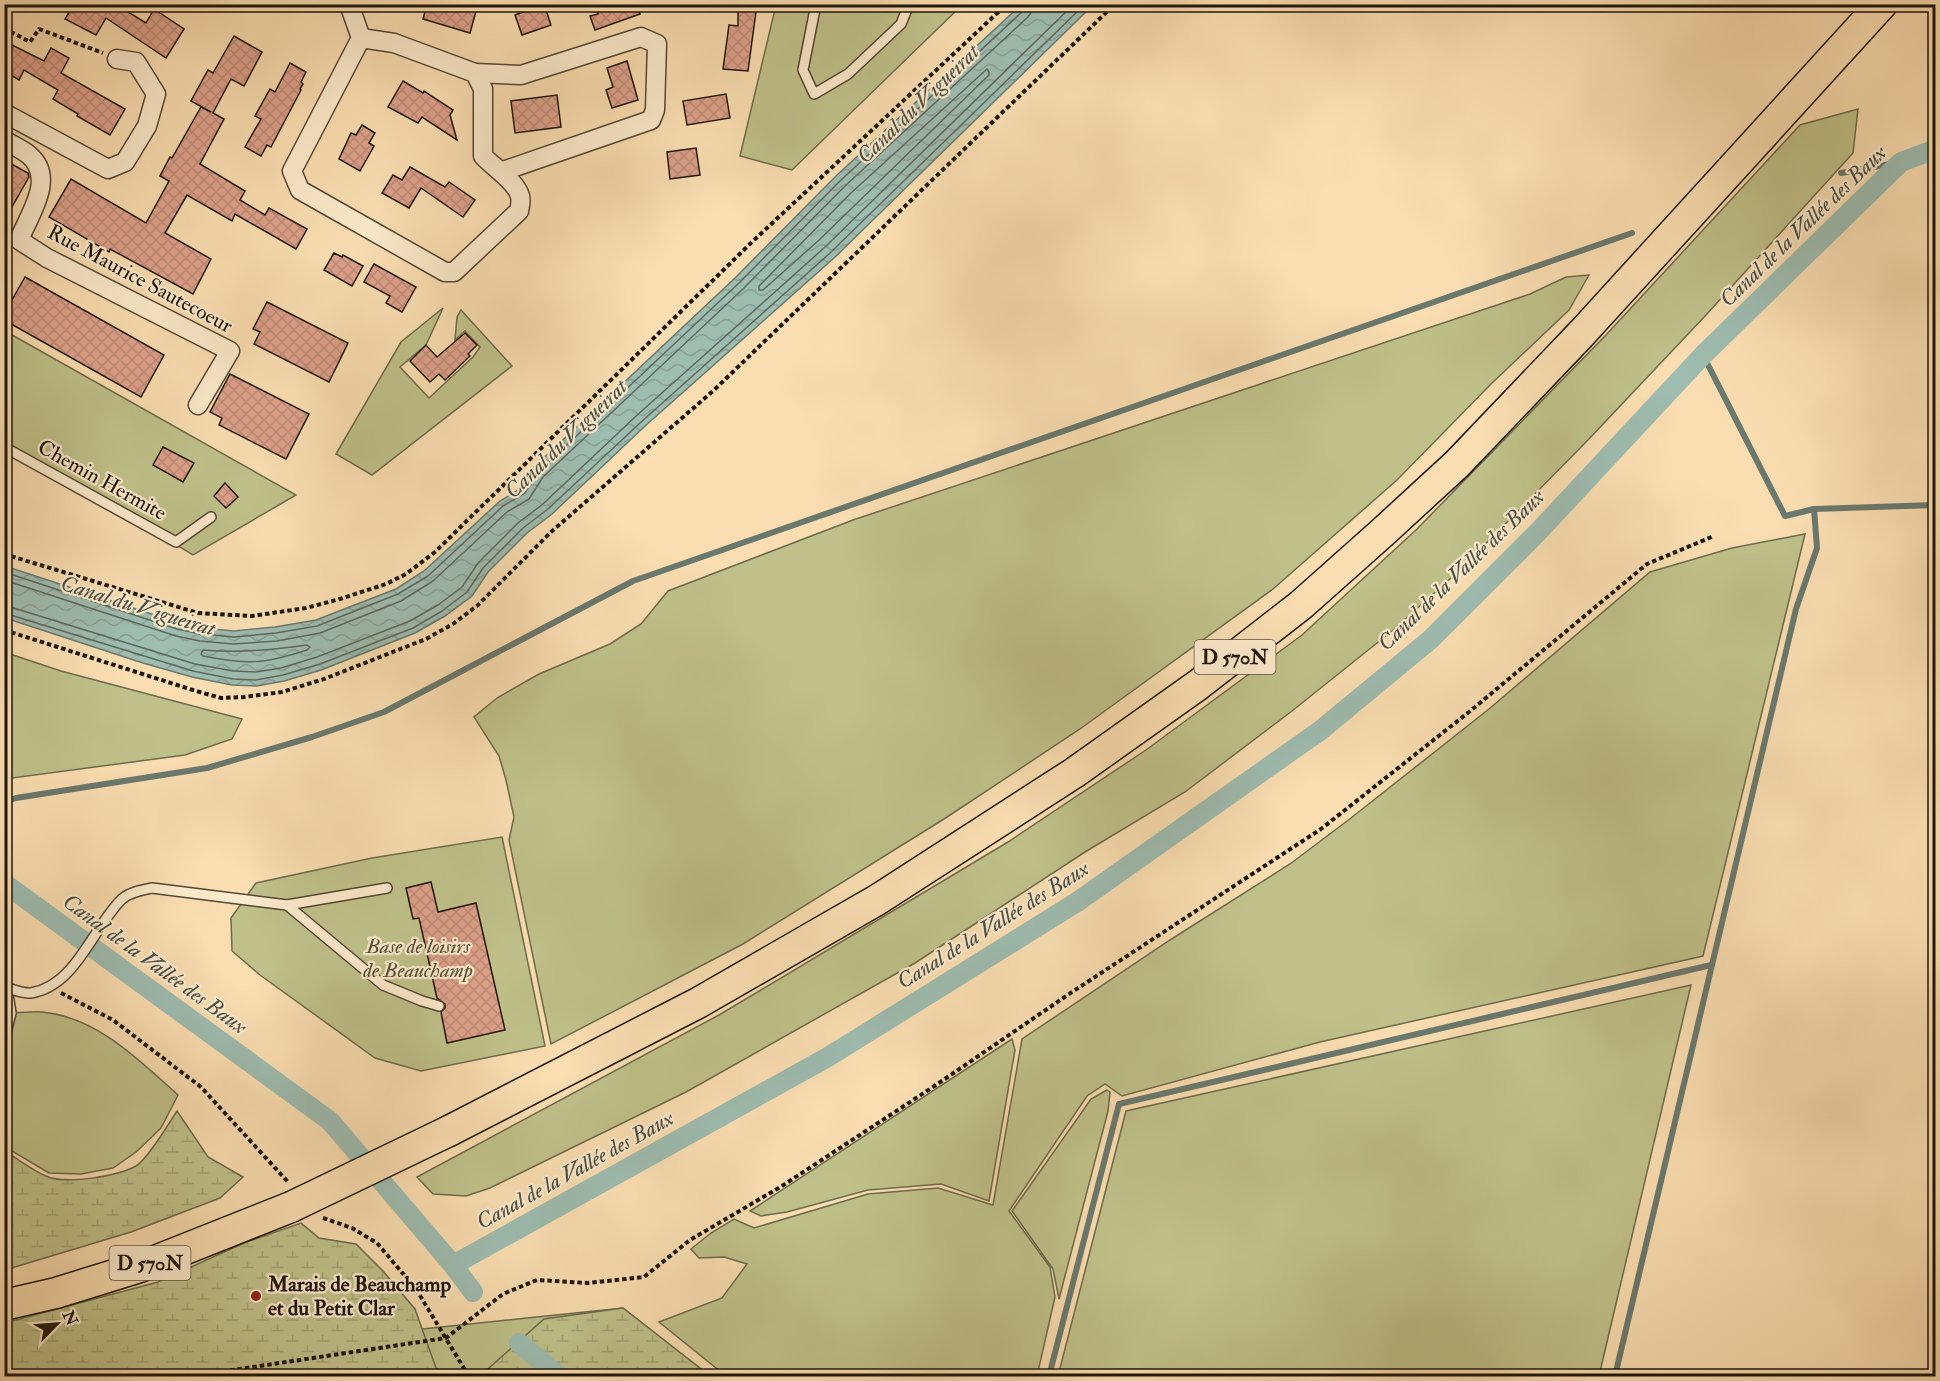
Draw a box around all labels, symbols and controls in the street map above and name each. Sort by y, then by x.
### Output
water label: Canal du Vigueirat [851,37,987,170]
water label: Canal de la Vallée des Baux [1714,139,1893,313]
street label: Rue Maurice Sautecoeur [43,219,238,339]
water label: Canal du Vigueirat [499,372,635,505]
street label: Chemin Hermite [33,433,171,527]
water label: Canal de la Vallée des Baux [1372,483,1551,657]
water label: Canal du Vigueirat [57,569,220,643]
road number: D 570N [1194,640,1276,674]
water label: Canal de la Vallée des Baux [892,854,1095,996]
water label: Canal de la Vallée des Baux [57,888,253,1041]
park label: Base de loisirs de Beauchamp [362,933,473,984]
water label: Canal de la Vallée des Baux [471,1104,679,1236]
road number: D 570N [110,1246,190,1280]
place label: Marais de Beauchamp et du Petit Clar [267,1271,451,1322]
marker: Marais de Beauchamp et du Petit Clar [249,1289,263,1303]
north arrow [27,1294,87,1354]
text: N [57,1306,82,1329]

